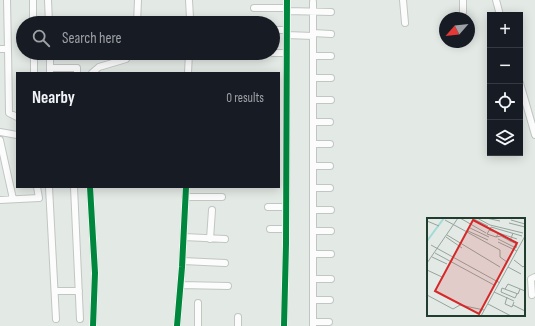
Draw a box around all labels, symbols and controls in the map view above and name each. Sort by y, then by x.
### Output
north arrow [439,12,475,48]
map controls [487,12,523,156]
button: + [487,12,523,48]
search box [16,16,280,60]
icon: search [30,27,52,49]
text: Search here [62,29,122,48]
button: − [487,48,523,84]
button: locate [487,84,523,120]
text: Nearby [32,88,75,108]
text: 0 results [226,90,264,106]
button: layers [487,120,523,156]
inset map [427,218,525,316]

